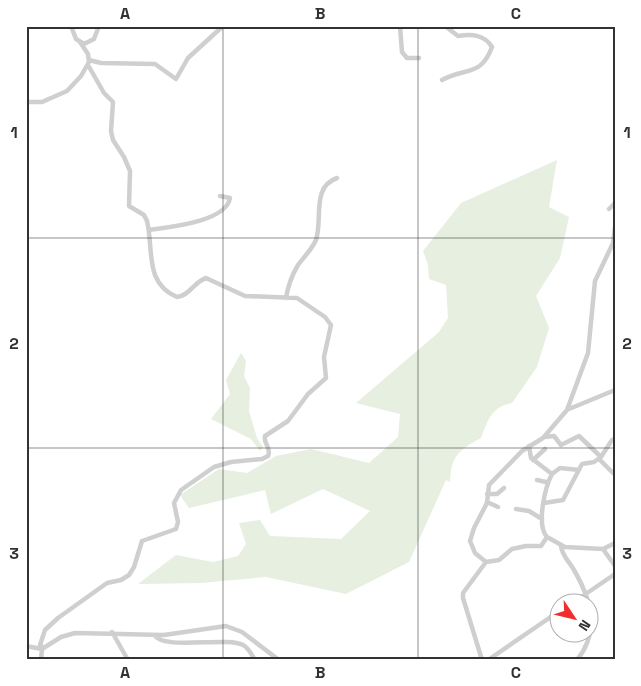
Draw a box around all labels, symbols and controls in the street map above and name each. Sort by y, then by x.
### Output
text: A [120,3,130,24]
text: B [315,3,325,24]
text: C [511,3,521,24]
text: 1 [10,122,18,143]
text: 1 [623,122,631,143]
text: 2 [9,333,19,354]
text: 2 [622,333,632,354]
text: 3 [9,543,19,564]
text: 3 [622,543,632,564]
north arrow [548,594,598,644]
text: N [575,616,595,634]
text: A [120,662,130,683]
text: B [315,662,325,683]
text: C [511,662,521,683]

